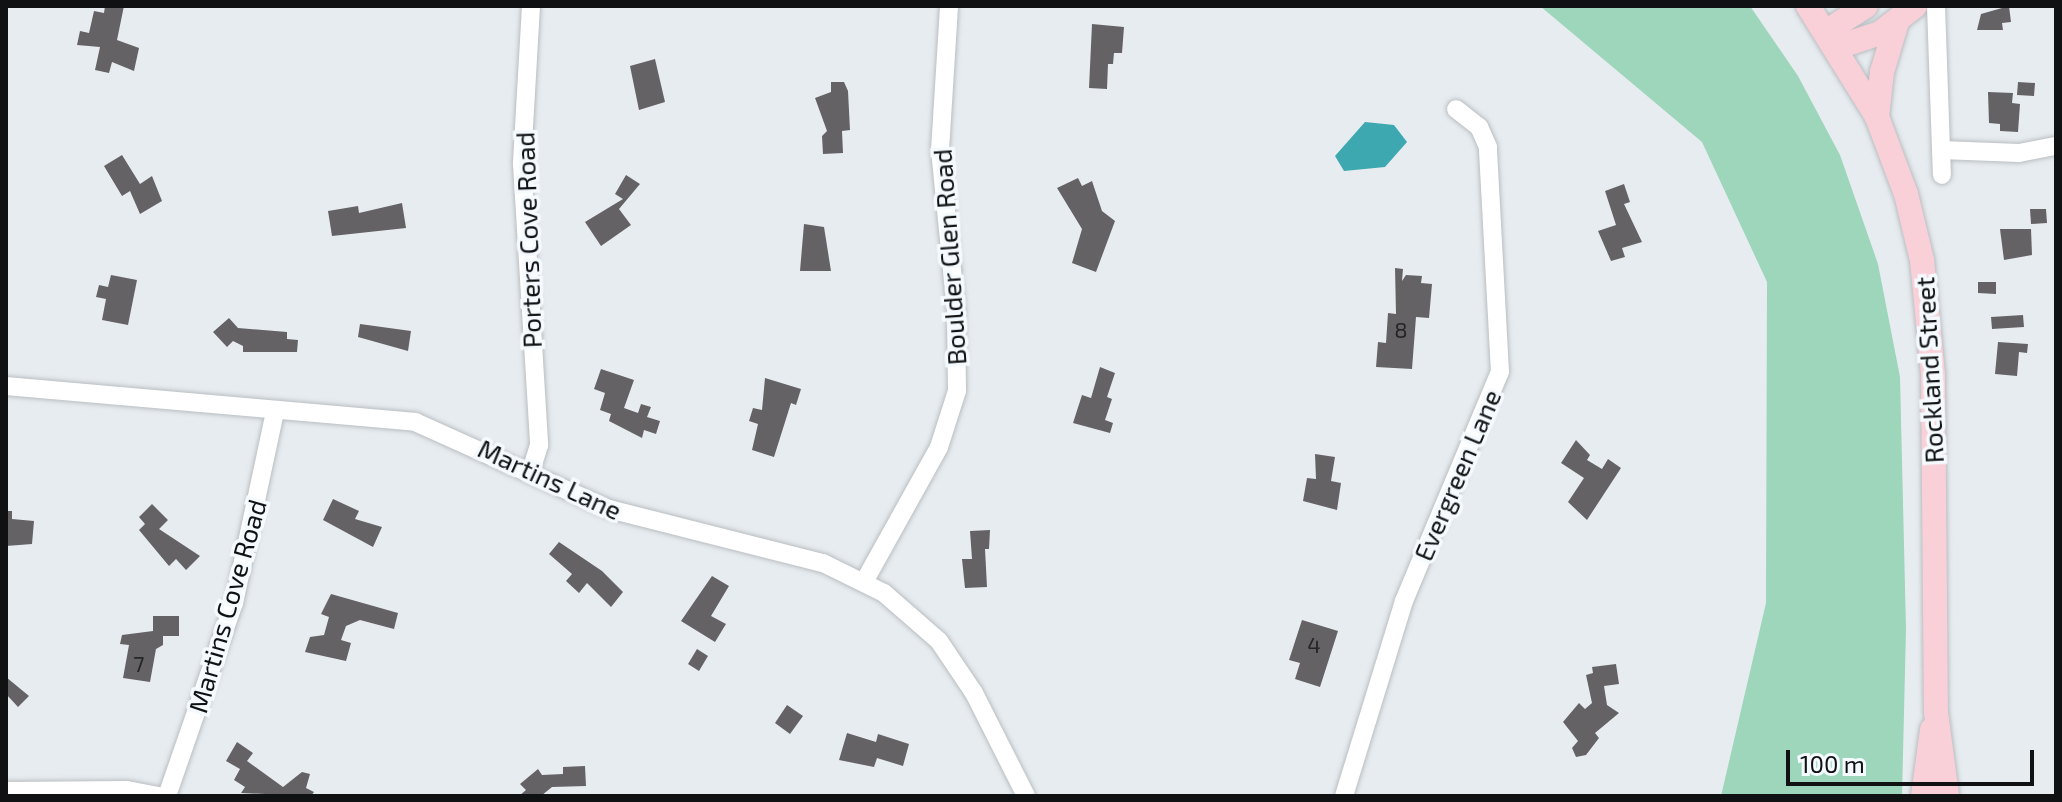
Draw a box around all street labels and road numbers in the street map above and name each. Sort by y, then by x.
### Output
street label: Porters Cove Road [509,131,547,349]
street label: Boulder Glen Road [926,148,972,366]
street label: Rockland Street [1909,276,1949,464]
street label: Evergreen Lane [1407,385,1507,565]
street label: Martins Lane [473,432,627,526]
street label: Martins Cove Road [182,496,272,716]

